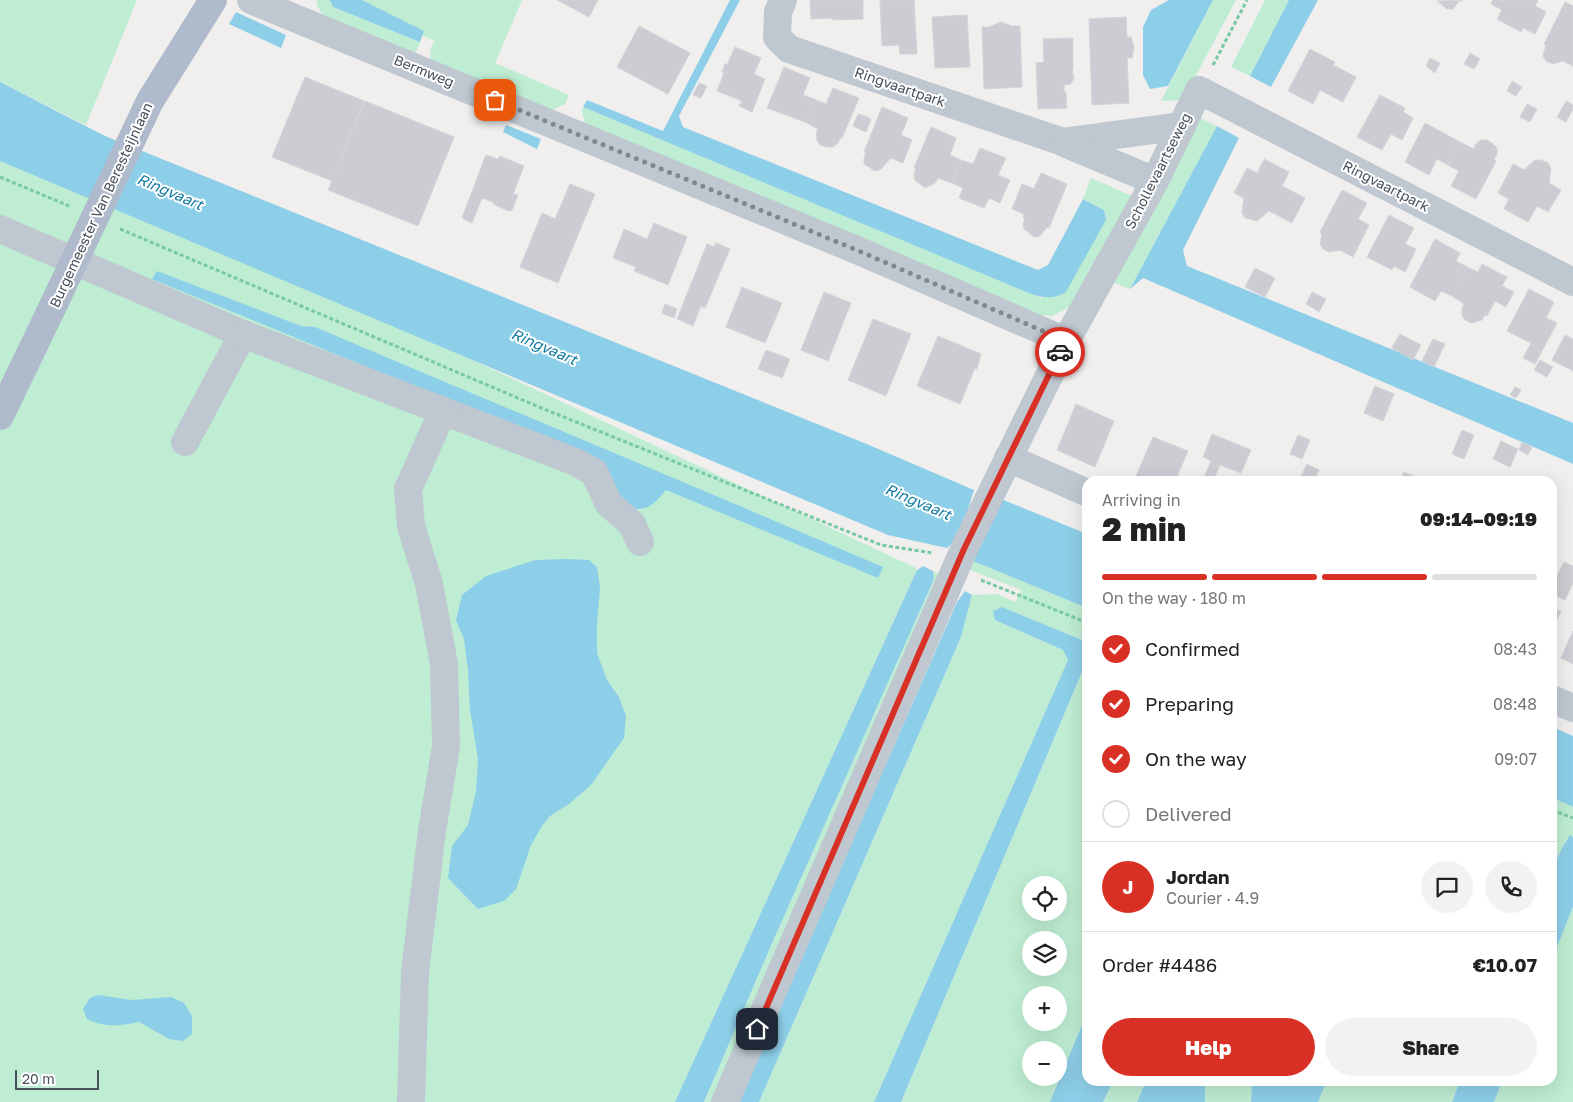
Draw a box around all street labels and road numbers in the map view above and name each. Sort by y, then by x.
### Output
street label: Bermweg [392,51,457,90]
street label: Ringvaartpark [852,63,948,110]
street label: Burgemeester Van Beresteijnlaan [45,100,156,310]
street label: Schollevaartseweg [1121,110,1194,232]
street label: Ringvaartpark [1340,156,1432,215]

